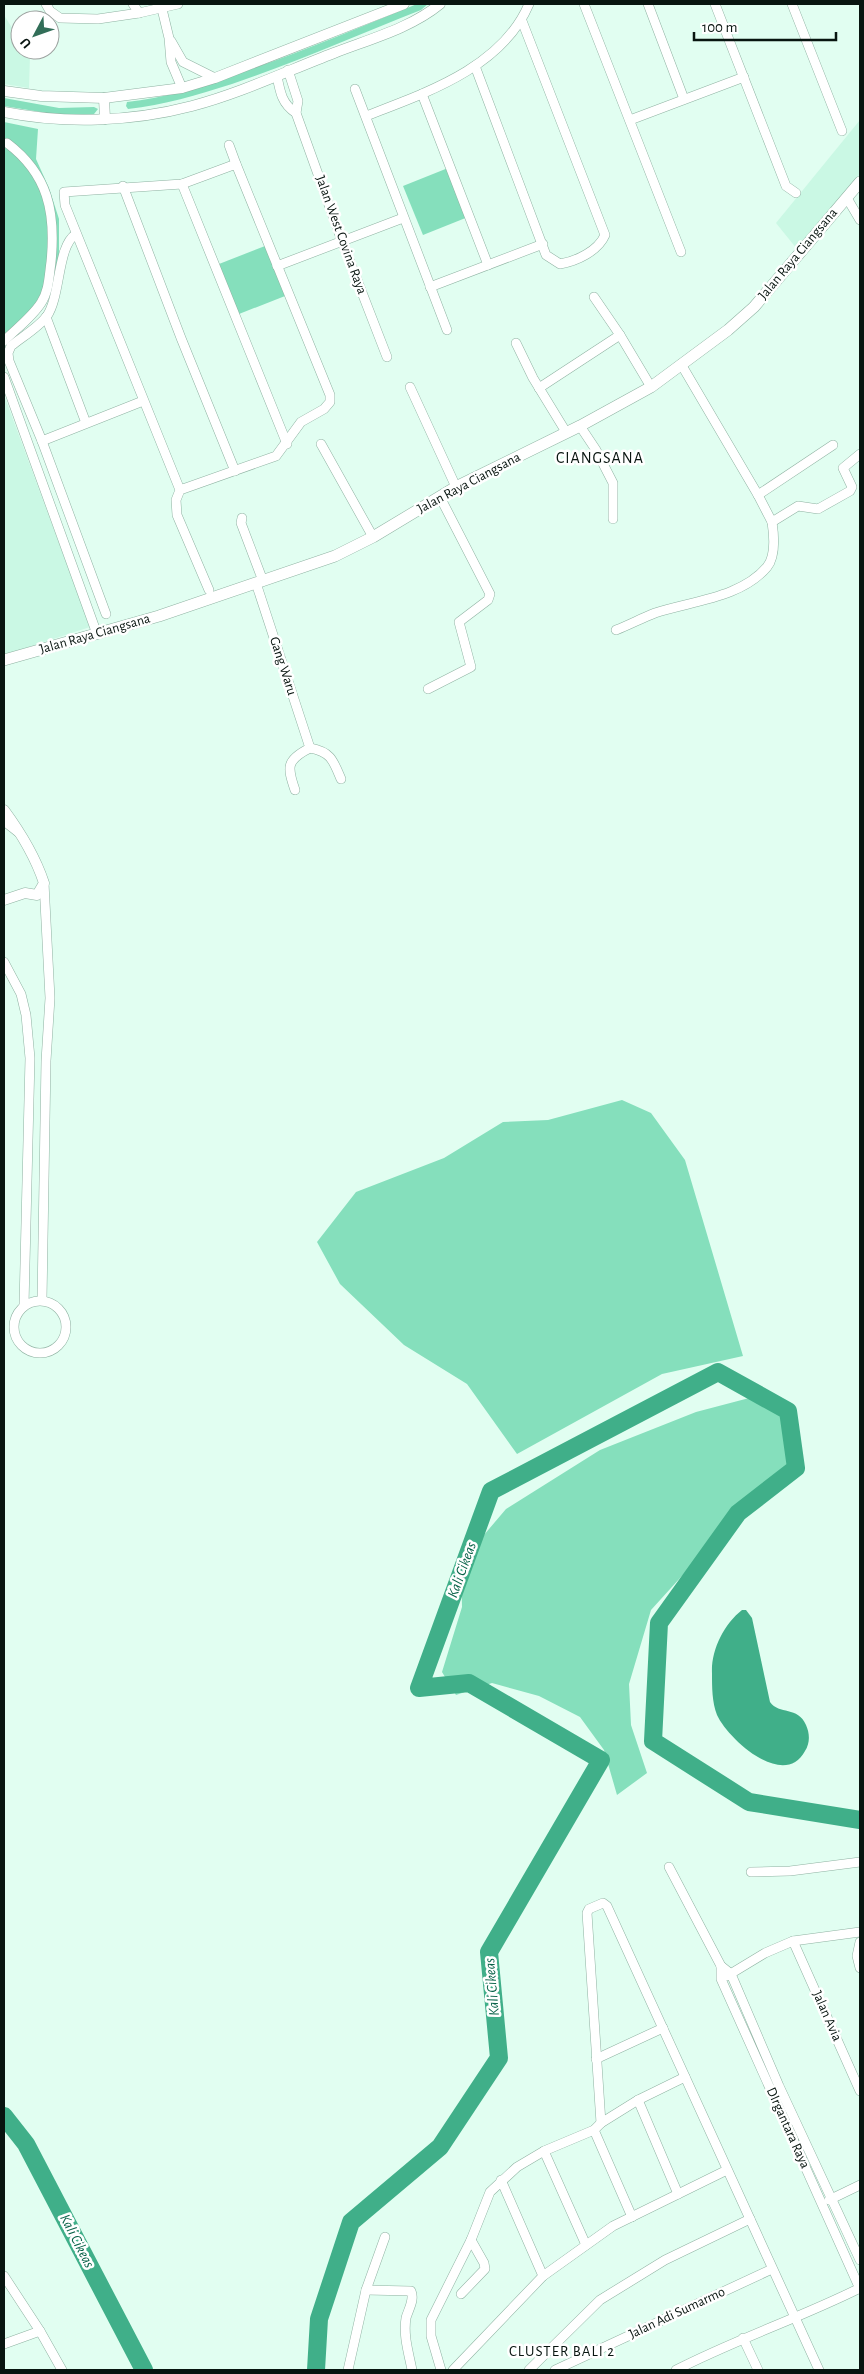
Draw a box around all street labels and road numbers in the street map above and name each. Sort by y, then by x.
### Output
street label: Jalan West Covina Raya [313,174,369,297]
street label: Jalan Raya Ciangsana [756,205,840,302]
street label: Jalan Raya Ciangsana [415,450,523,516]
street label: Jalan Raya Ciangsana [38,611,152,656]
street label: Gang Waru [267,635,299,697]
street label: Jalan Avia [810,1989,844,2044]
street label: DIrgantara Raya [764,2085,812,2171]
street label: Jalan Adi Sumarmo [627,2285,727,2341]

